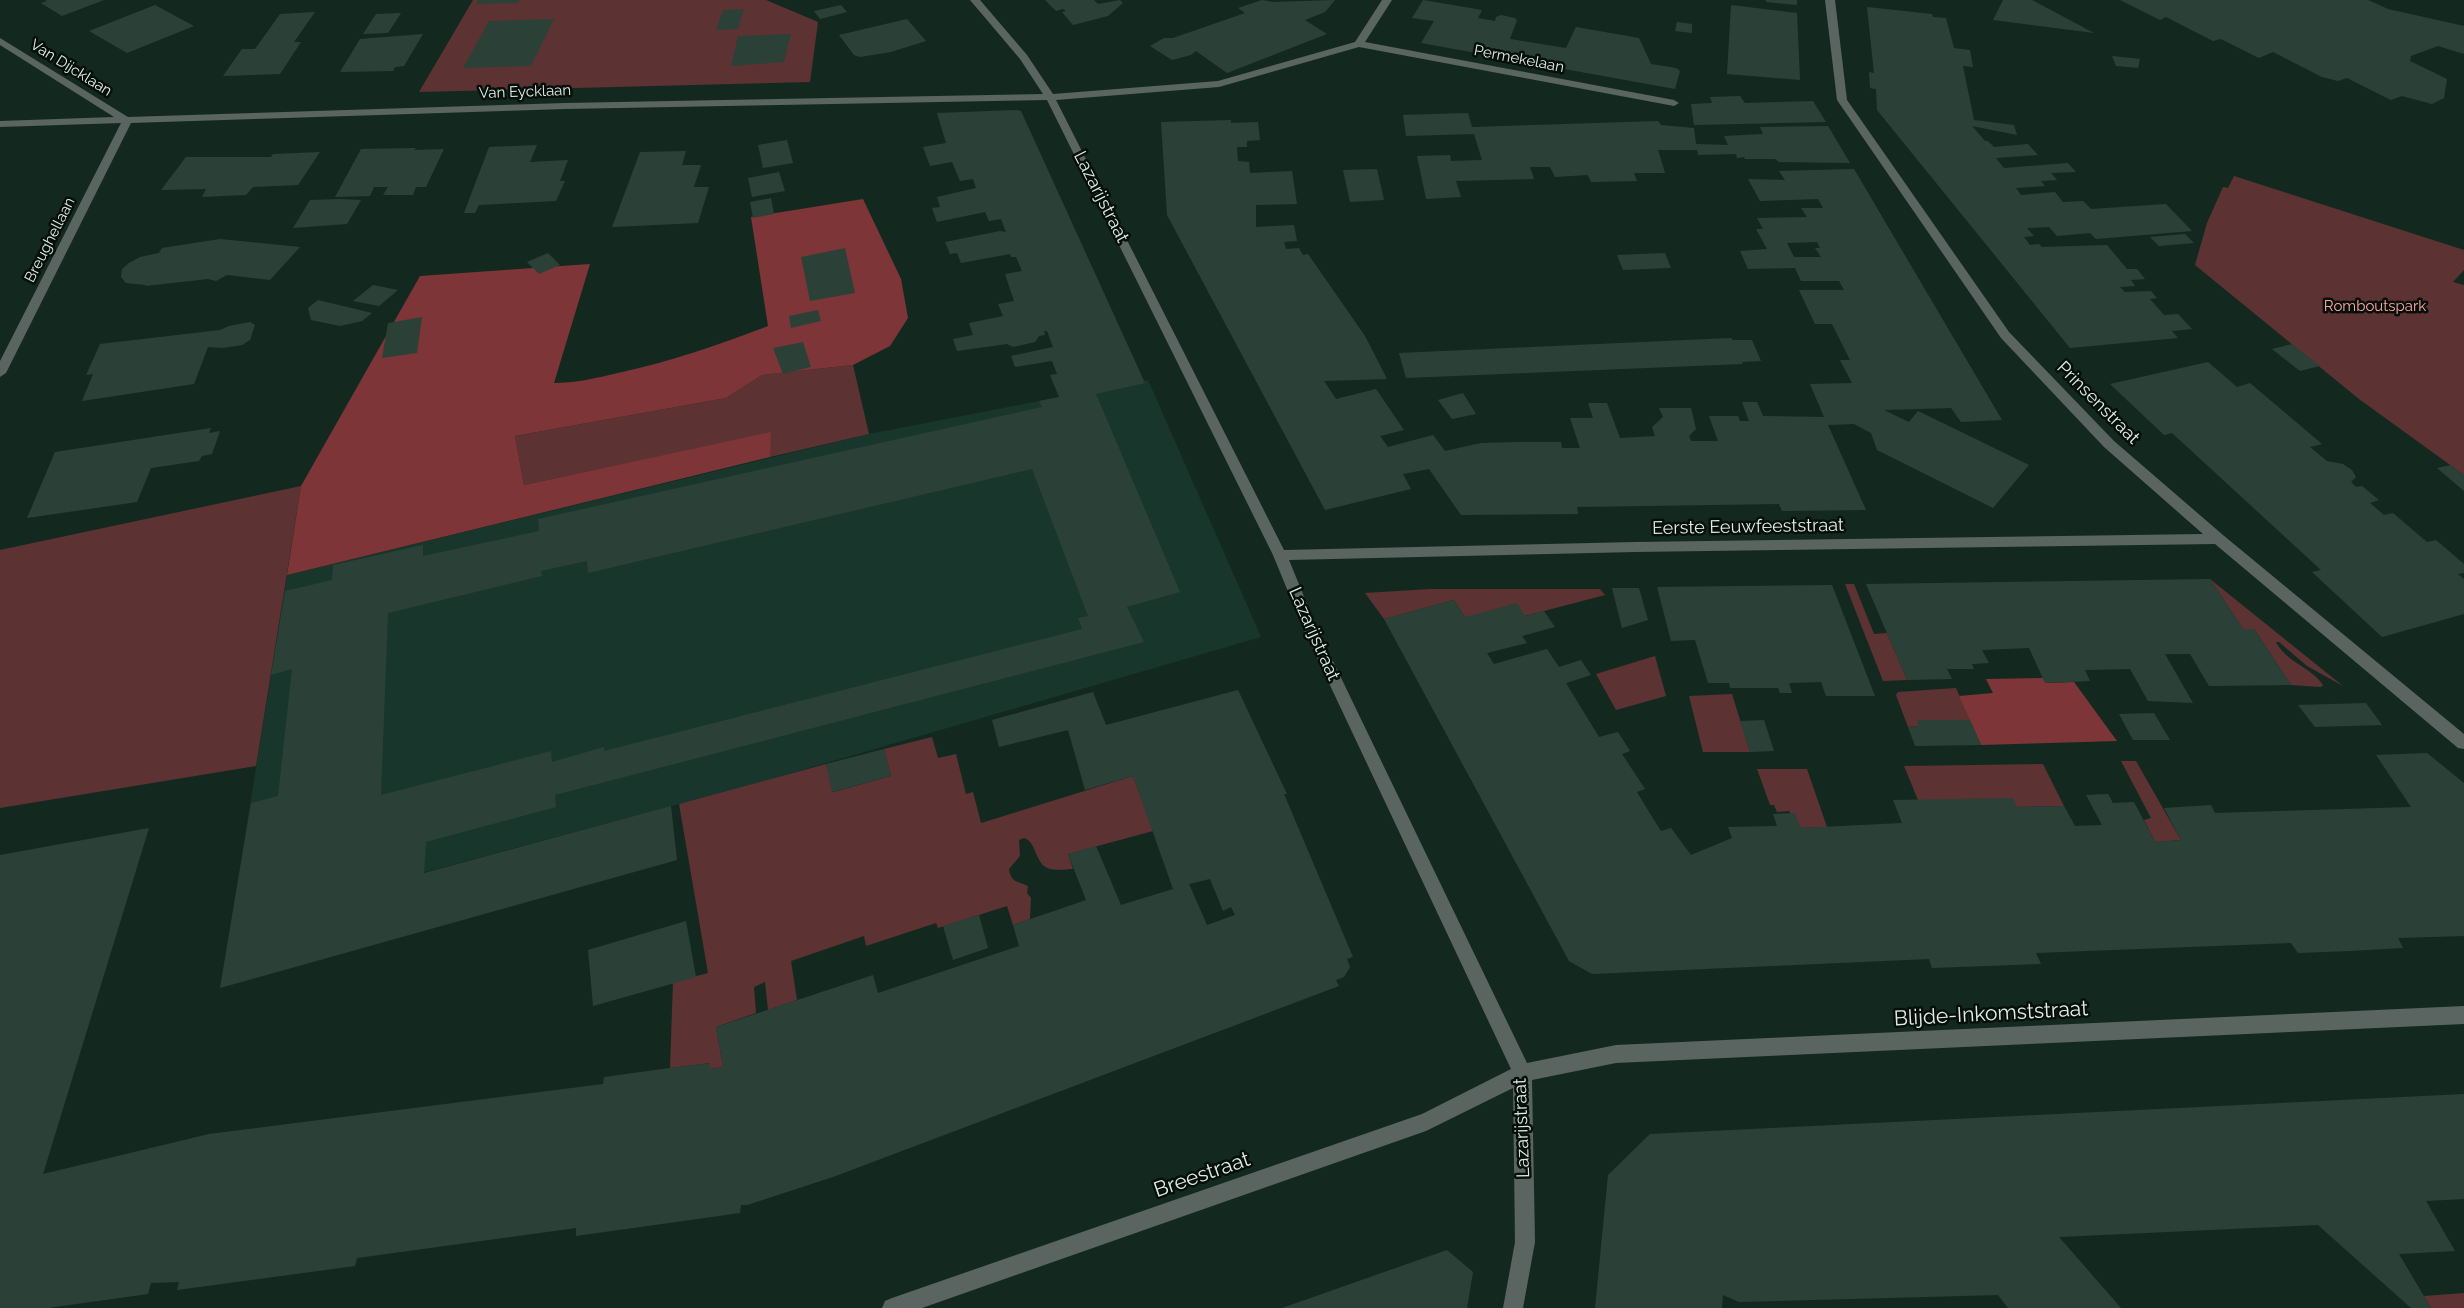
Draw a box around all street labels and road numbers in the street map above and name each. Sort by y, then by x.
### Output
street label: Van Dijcklaan [27,36,115,100]
street label: Permekelaan [1472,41,1566,77]
street label: Van Eycklaan [479,81,571,103]
street label: Lazarijstraat [1069,148,1133,246]
street label: Breughellaan [21,195,79,285]
street label: Prinsenstraat [2052,357,2144,449]
street label: Eerste Eeuwfeeststraat [1652,515,1844,539]
street label: Lazarijstraat [1284,584,1344,684]
street label: Blijde-Inkomststraat [1893,996,2089,1032]
street label: Lazarijstraat [1509,1078,1535,1178]
street label: Breestraat [1151,1147,1253,1203]

